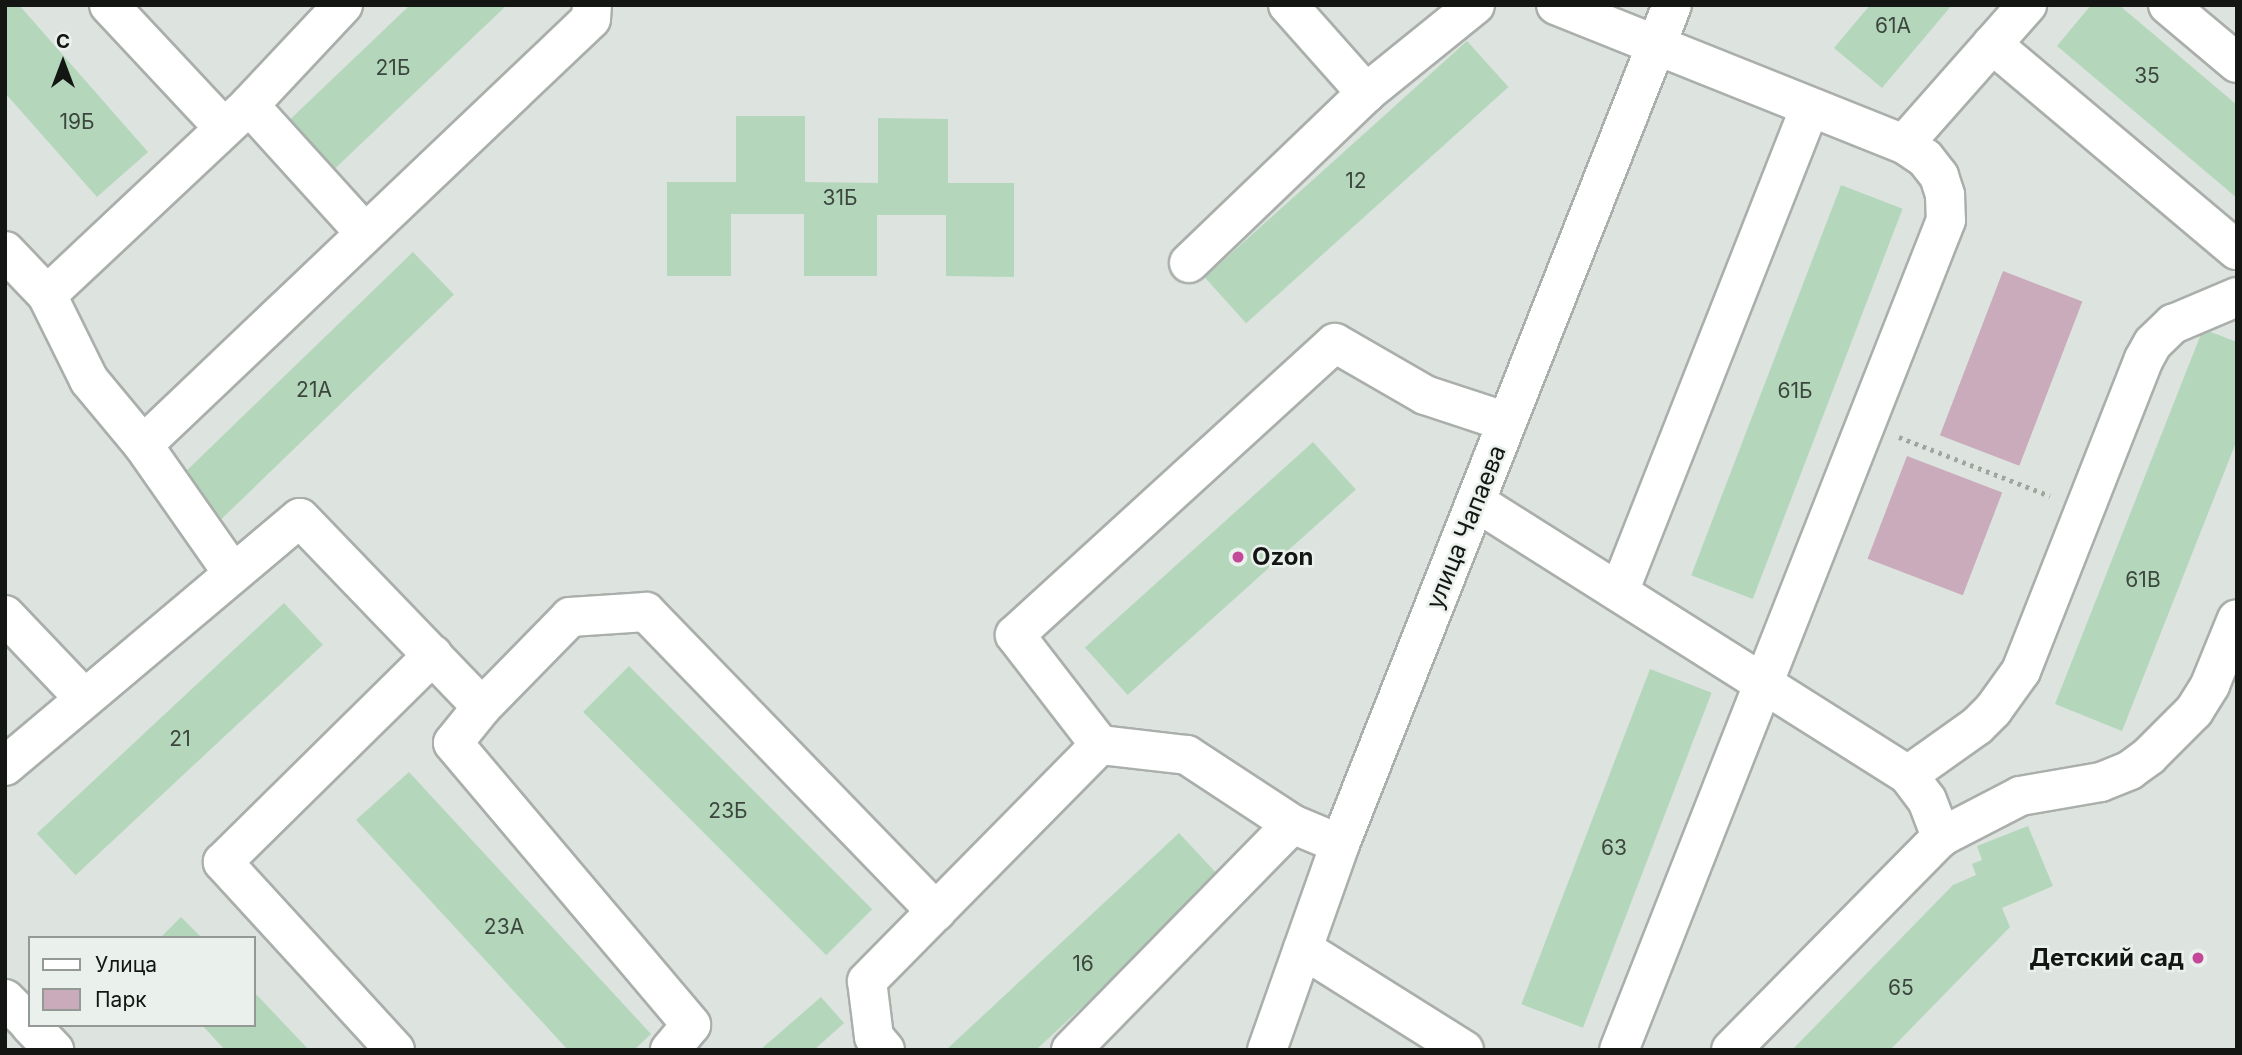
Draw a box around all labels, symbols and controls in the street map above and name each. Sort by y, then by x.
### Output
house number: 61А [1875,13,1911,39]
north arrow [28,28,98,98]
text: С [56,30,70,53]
house number: 21Б [376,55,410,81]
house number: 35 [2134,63,2160,89]
house number: 19Б [59,109,95,135]
house number: 12 [1345,168,1367,194]
house number: 31Б [822,185,858,211]
house number: 21А [296,377,332,403]
house number: 61Б [1777,378,1813,404]
street label: улица Чапаева [1420,441,1512,613]
place label: Ozon [1252,543,1313,571]
marker: Ozon [1230,549,1246,565]
house number: 61В [2125,567,2161,593]
house number: 21 [169,726,191,752]
house number: 23Б [708,798,748,824]
house number: 63 [1601,835,1627,861]
house number: 23А [484,914,524,940]
legend [28,936,256,1027]
place label: Детский сад [2029,944,2184,972]
marker: Детский сад [2190,950,2206,966]
house number: 16 [1072,951,1094,977]
text: Улица [95,952,157,977]
house number: 65 [1888,975,1914,1001]
text: Парк [95,987,147,1012]

